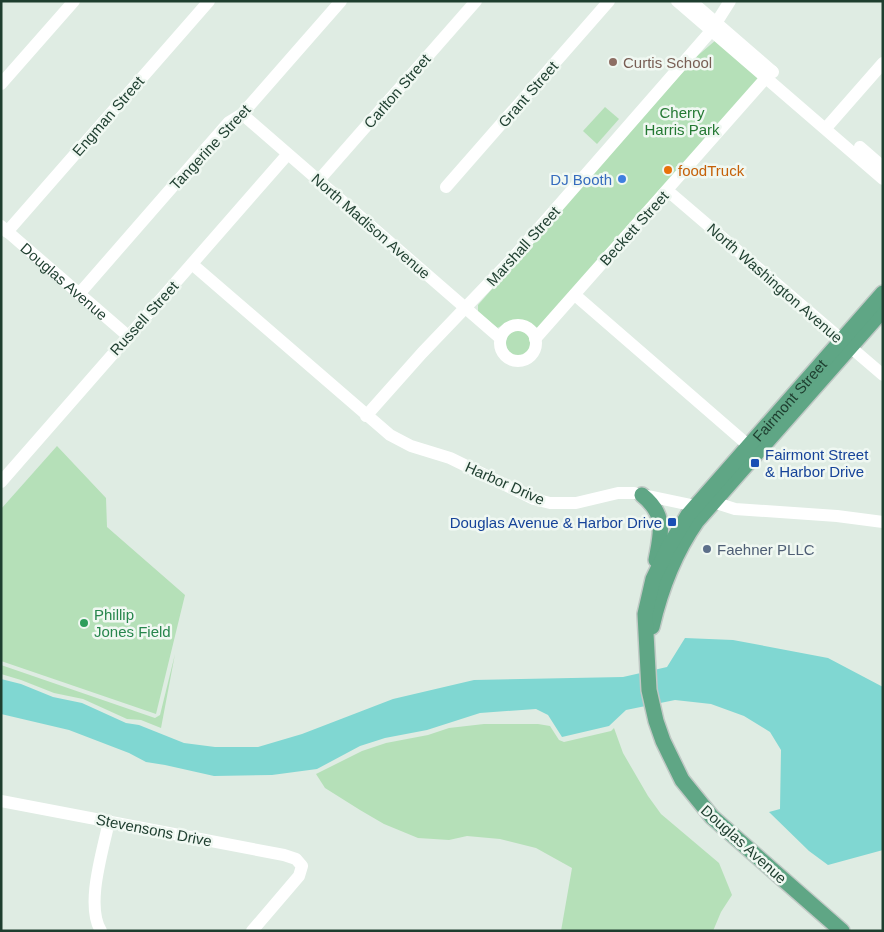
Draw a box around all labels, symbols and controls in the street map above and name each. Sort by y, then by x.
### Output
street label: Carlton Street [360,50,434,131]
place label: Curtis School [623,54,712,71]
marker: Curtis School [607,56,619,68]
street label: Grant Street [495,57,562,130]
street label: Engman Street [69,72,148,159]
street label: Tangerine Street [166,100,254,193]
park label: Cherry Harris Park [644,104,720,138]
place label: foodTruck [678,162,745,179]
marker: foodTruck [662,164,674,176]
street label: North Madison Avenue [308,170,434,282]
place label: DJ Booth [550,171,612,188]
marker: DJ Booth [616,173,628,185]
street label: Beckett Street [596,187,672,269]
street label: Marshall Street [483,202,564,289]
street label: North Washington Avenue [704,220,846,346]
street label: Douglas Avenue [18,239,111,323]
street label: Russell Street [106,277,182,358]
street label: Fairmont Street [749,355,830,444]
place label: Fairmont Street & Harbor Drive [765,446,869,480]
marker: Fairmont Street & Harbor Drive [749,457,761,469]
street label: Harbor Drive [463,458,547,508]
place label: Douglas Avenue & Harbor Drive [450,514,662,531]
marker: Douglas Avenue & Harbor Drive [666,516,678,528]
place label: Faehner PLLC [717,541,815,558]
marker: Faehner PLLC [701,543,713,555]
place label: Phillip Jones Field [94,606,171,640]
marker: Phillip Jones Field [78,617,90,629]
street label: Douglas Avenue [698,801,790,887]
street label: Stevensons Drive [95,810,213,850]

